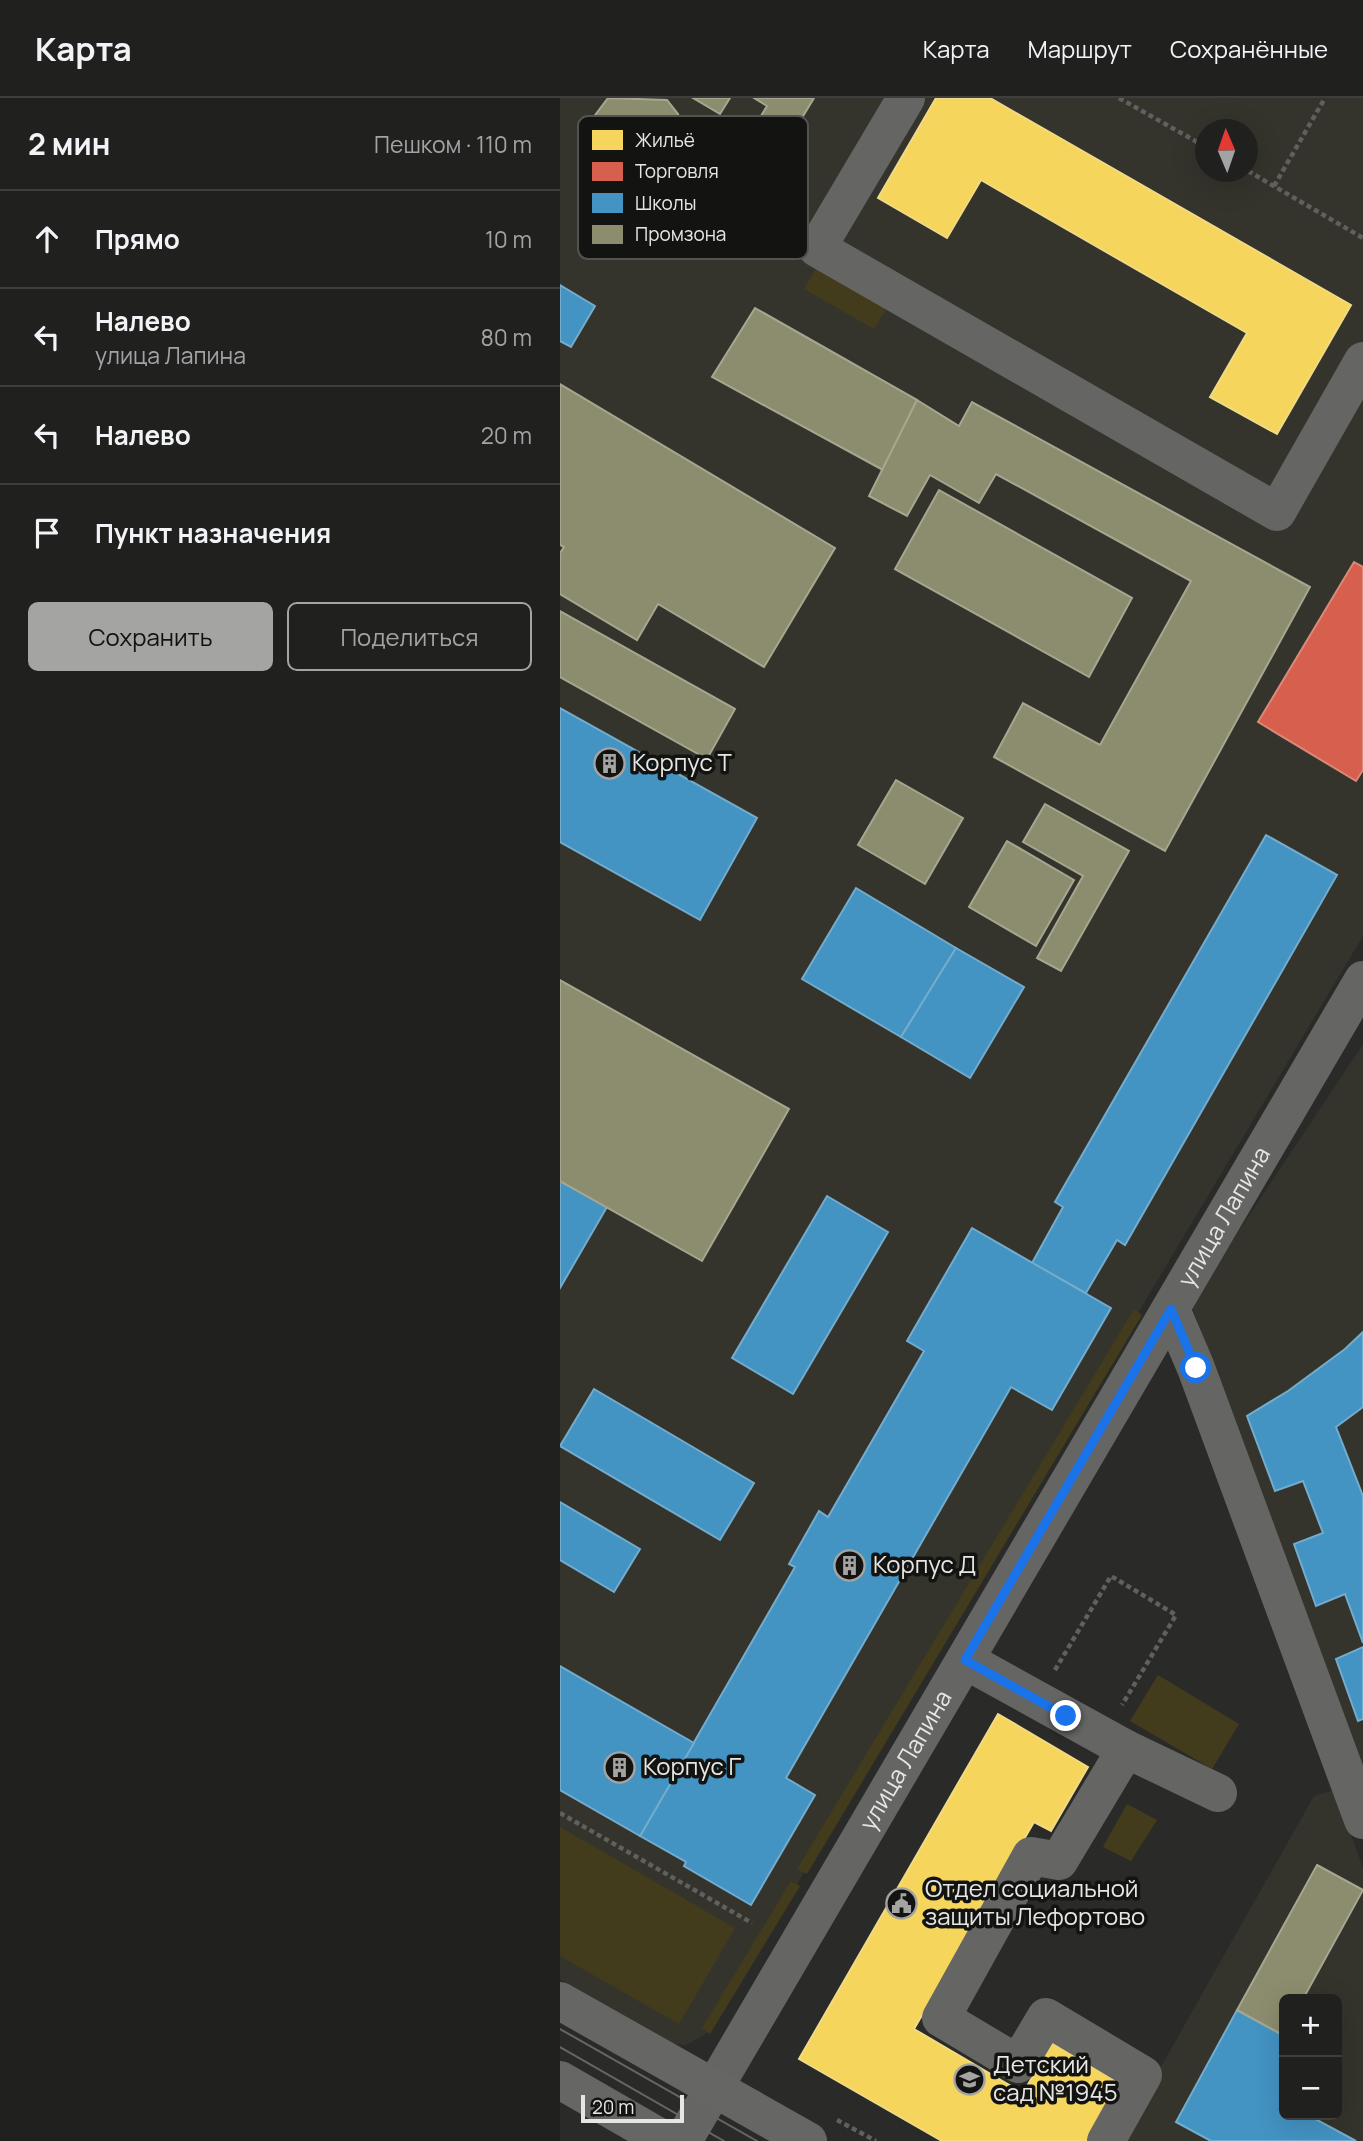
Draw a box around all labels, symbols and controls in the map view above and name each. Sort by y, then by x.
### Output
text: Карта [35,26,132,71]
text: Карта [923,32,990,65]
text: Маршрут [1028,32,1132,65]
text: Сохранённые [1170,32,1328,65]
legend [578,116,808,259]
north arrow [1195,119,1258,182]
text: 2 мин [28,123,111,164]
text: Жильё [635,127,695,153]
text: Пешком · 110 m [374,128,532,160]
text: Торговля [635,158,719,184]
text: Школы [635,190,696,216]
icon: ahead [28,220,66,258]
text: Прямо [95,221,180,257]
text: Промзона [635,221,726,247]
text: 10 m [485,223,532,255]
text: Налево [95,303,191,339]
icon: left [28,318,66,356]
text: 80 m [481,321,532,353]
text: улица Лапина [95,339,246,371]
icon: left [28,416,66,454]
text: Налево [95,417,191,453]
text: 20 m [481,419,532,451]
icon: arrive [28,514,66,552]
text: Пункт назначения [95,515,331,551]
button: Сохранить [28,602,273,671]
button: Поделиться [287,602,532,671]
place label: Корпус Т [632,745,733,778]
building icon: Корпус Т [592,746,626,780]
street label: улица Лапина [1169,1140,1277,1292]
route start [1180,1352,1211,1383]
place label: Корпус Д [873,1547,976,1580]
building icon: Корпус Д [833,1548,867,1582]
street label: улица Лапина [851,1683,959,1836]
route end [1050,1700,1081,1731]
place label: Корпус Г [643,1749,742,1782]
building icon: Корпус Г [603,1750,637,1784]
place label: Отдел социальной защиты Лефортово [925,1871,1145,1932]
public building icon: Отдел социальной защиты Лефортово [885,1886,919,1920]
map controls [1279,1994,1342,2120]
button: + [1279,1994,1342,2057]
place label: Детский сад №1945 [993,2047,1118,2108]
button: − [1279,2057,1342,2120]
school or university icon: Детский сад №1945 [953,2062,987,2096]
scale bar [581,2092,684,2124]
text: 20 m [592,2094,634,2120]

